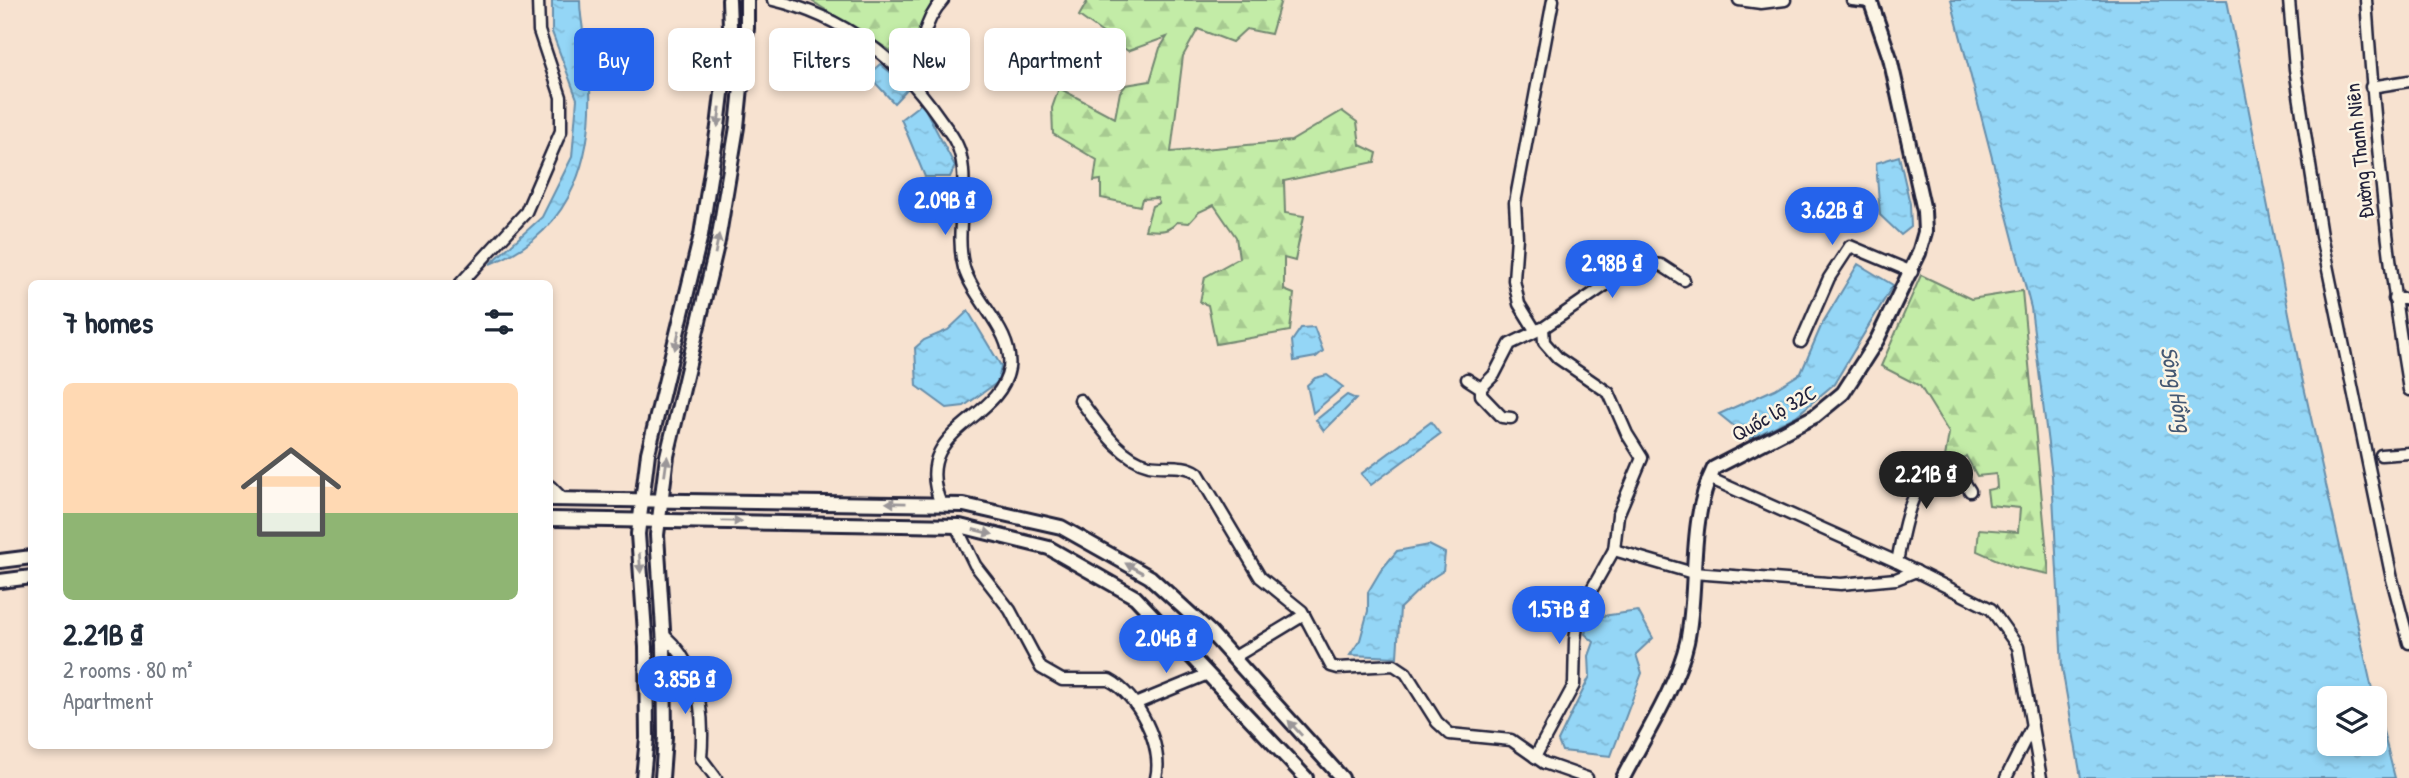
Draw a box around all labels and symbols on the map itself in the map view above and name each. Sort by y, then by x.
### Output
street label: Đường Thanh Niên [2337,82,2381,220]
one-way arrow [714,106,725,128]
pin: 2.09B ₫ [880,177,1010,237]
pin: 3.62B ₫ [1767,188,1897,247]
one-way arrow [712,233,723,255]
pin: 2.98B ₫ [1547,240,1677,300]
one-way arrow [671,329,682,351]
water label: Sông Hồng [2153,344,2201,436]
street label: Quốc lộ 32C [1726,378,1822,448]
pin: 2.21B ₫ [1861,452,1991,511]
one-way arrow [661,455,672,477]
one-way arrow [884,498,906,509]
one-way arrow [721,516,743,527]
one-way arrow [972,527,994,538]
one-way arrow [635,552,646,574]
one-way arrow [1124,563,1144,575]
pin: 1.57B ₫ [1494,586,1624,646]
pin: 2.04B ₫ [1101,616,1231,675]
pin: 3.85B ₫ [620,656,750,716]
one-way arrow [1288,720,1304,737]

